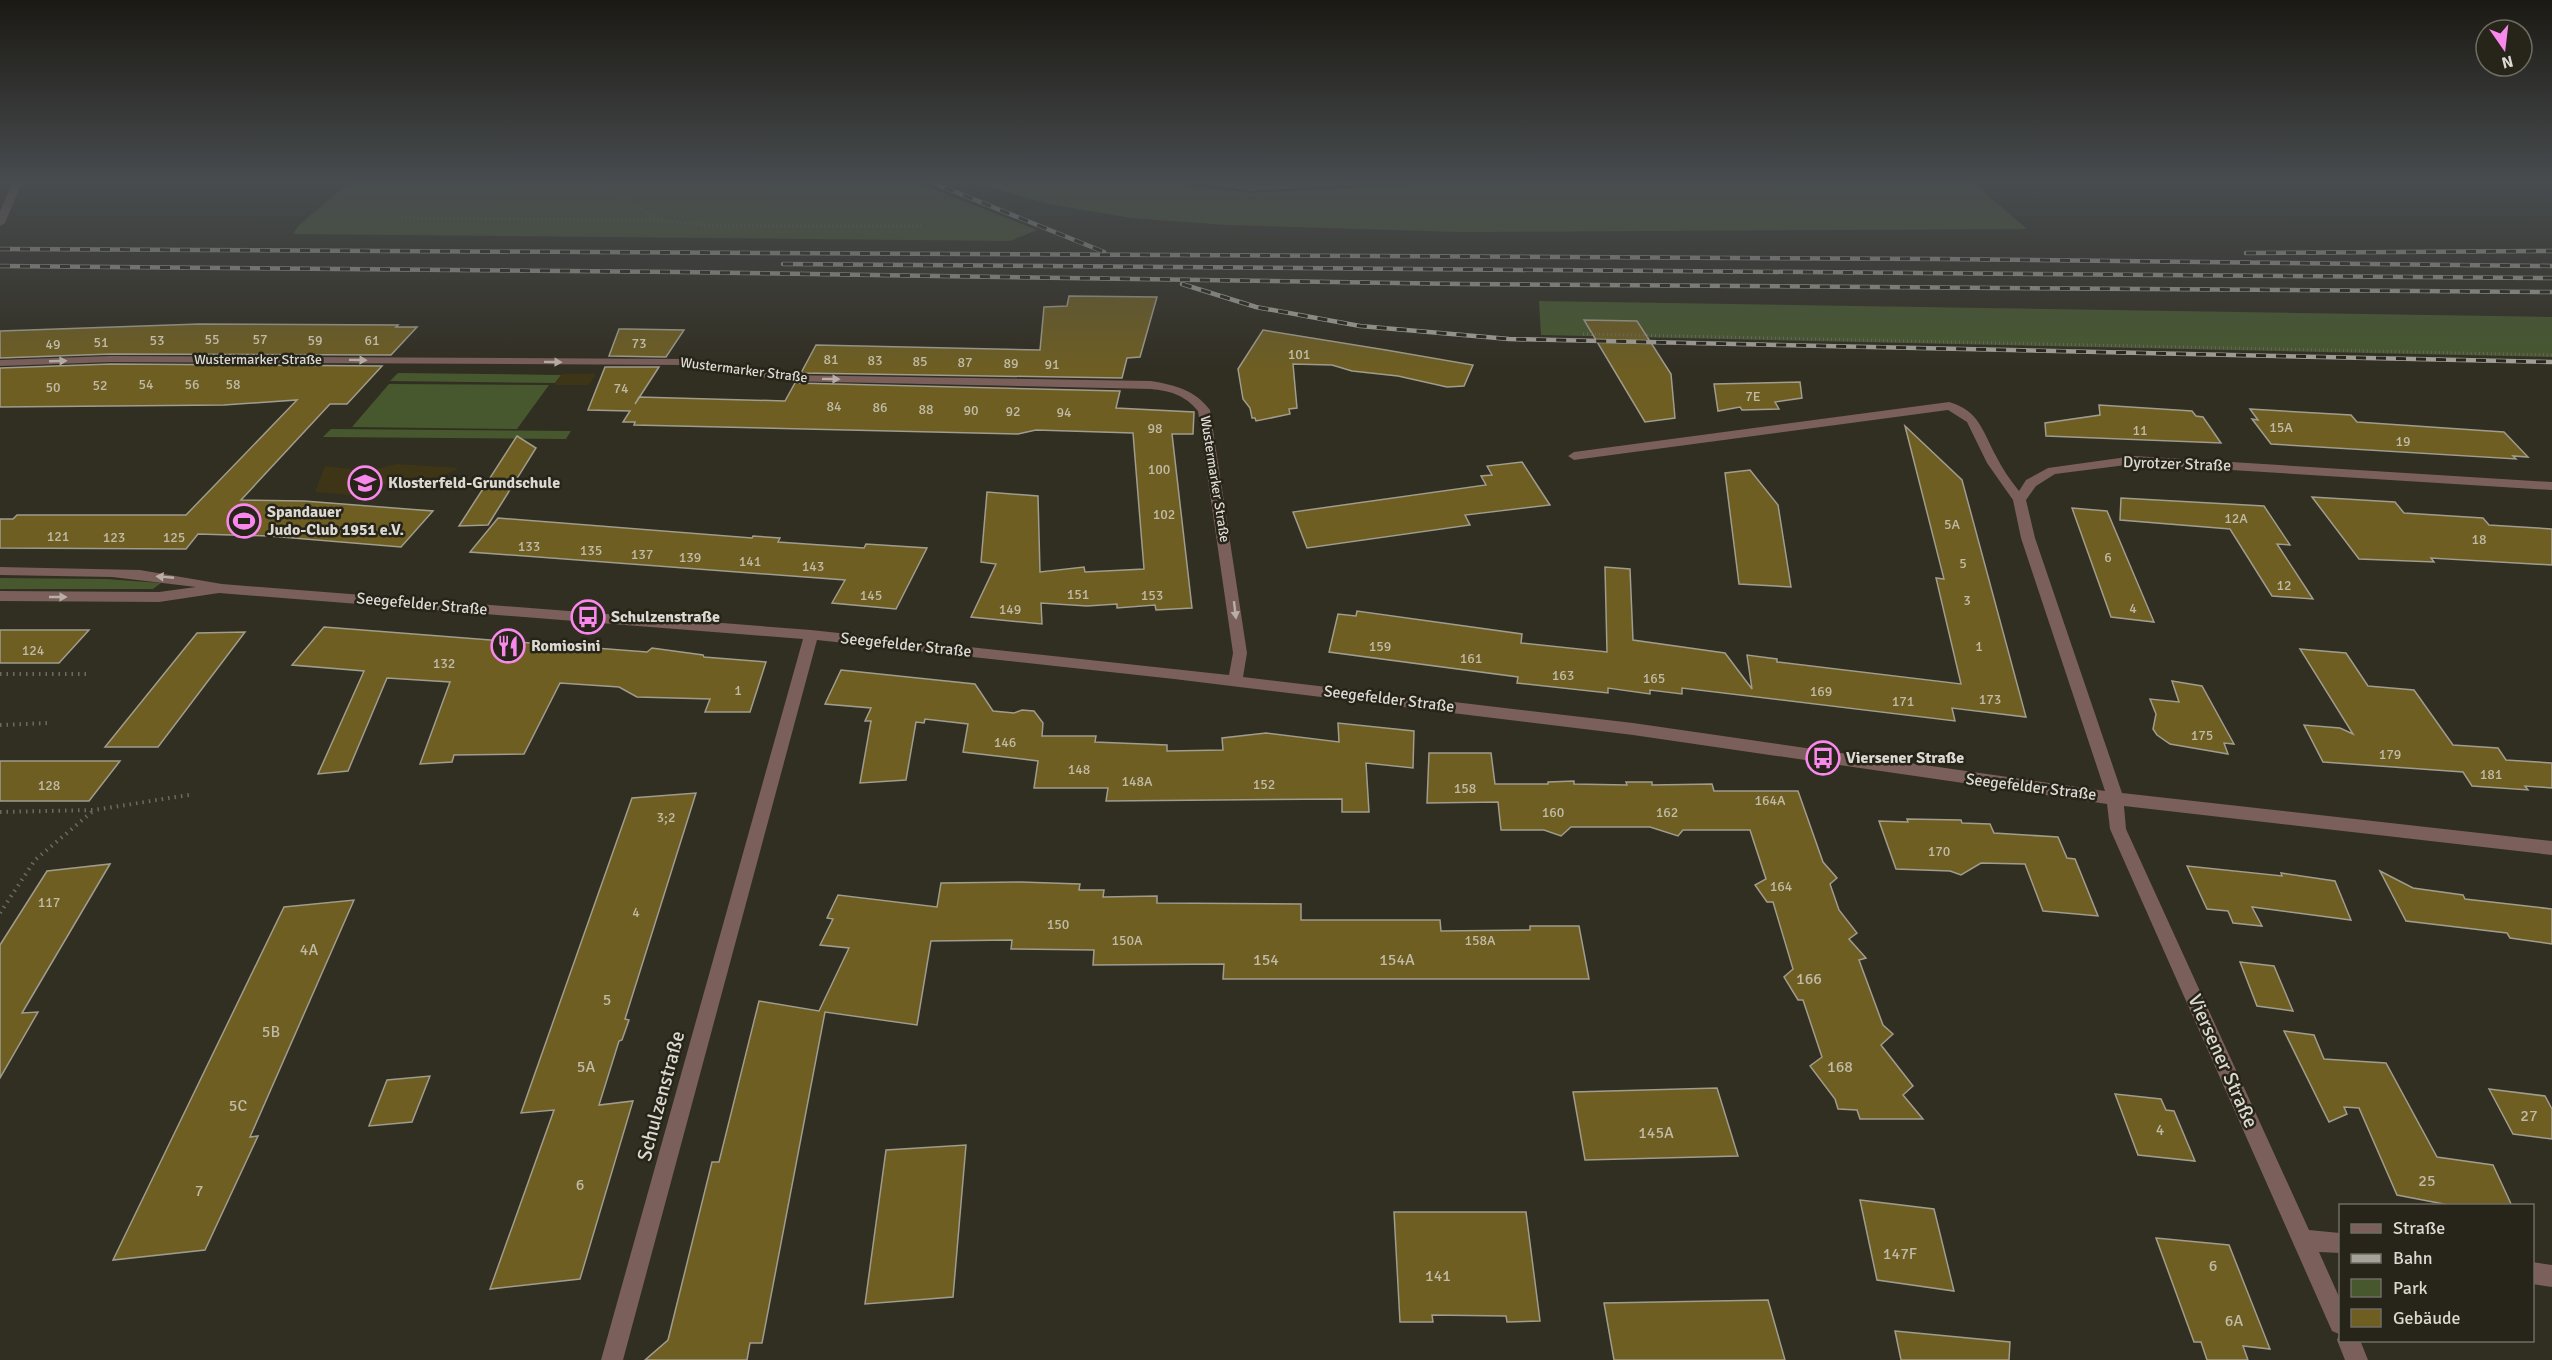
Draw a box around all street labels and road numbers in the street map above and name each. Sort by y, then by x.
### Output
street label: Wustermarker Straße [194,351,322,368]
street label: Wustermarker Straße [679,354,809,386]
street label: Wustermarker Straße [1197,414,1233,544]
street label: Dyrotzer Straße [2123,452,2231,476]
street label: Seegefelder Straße [356,588,488,620]
street label: Seegefelder Straße [840,628,972,662]
street label: Seegefelder Straße [1323,681,1455,717]
street label: Seegefelder Straße [1965,769,2097,805]
street label: Viersener Straße [2182,990,2264,1132]
street label: Schulzenstraße [632,1028,690,1164]

